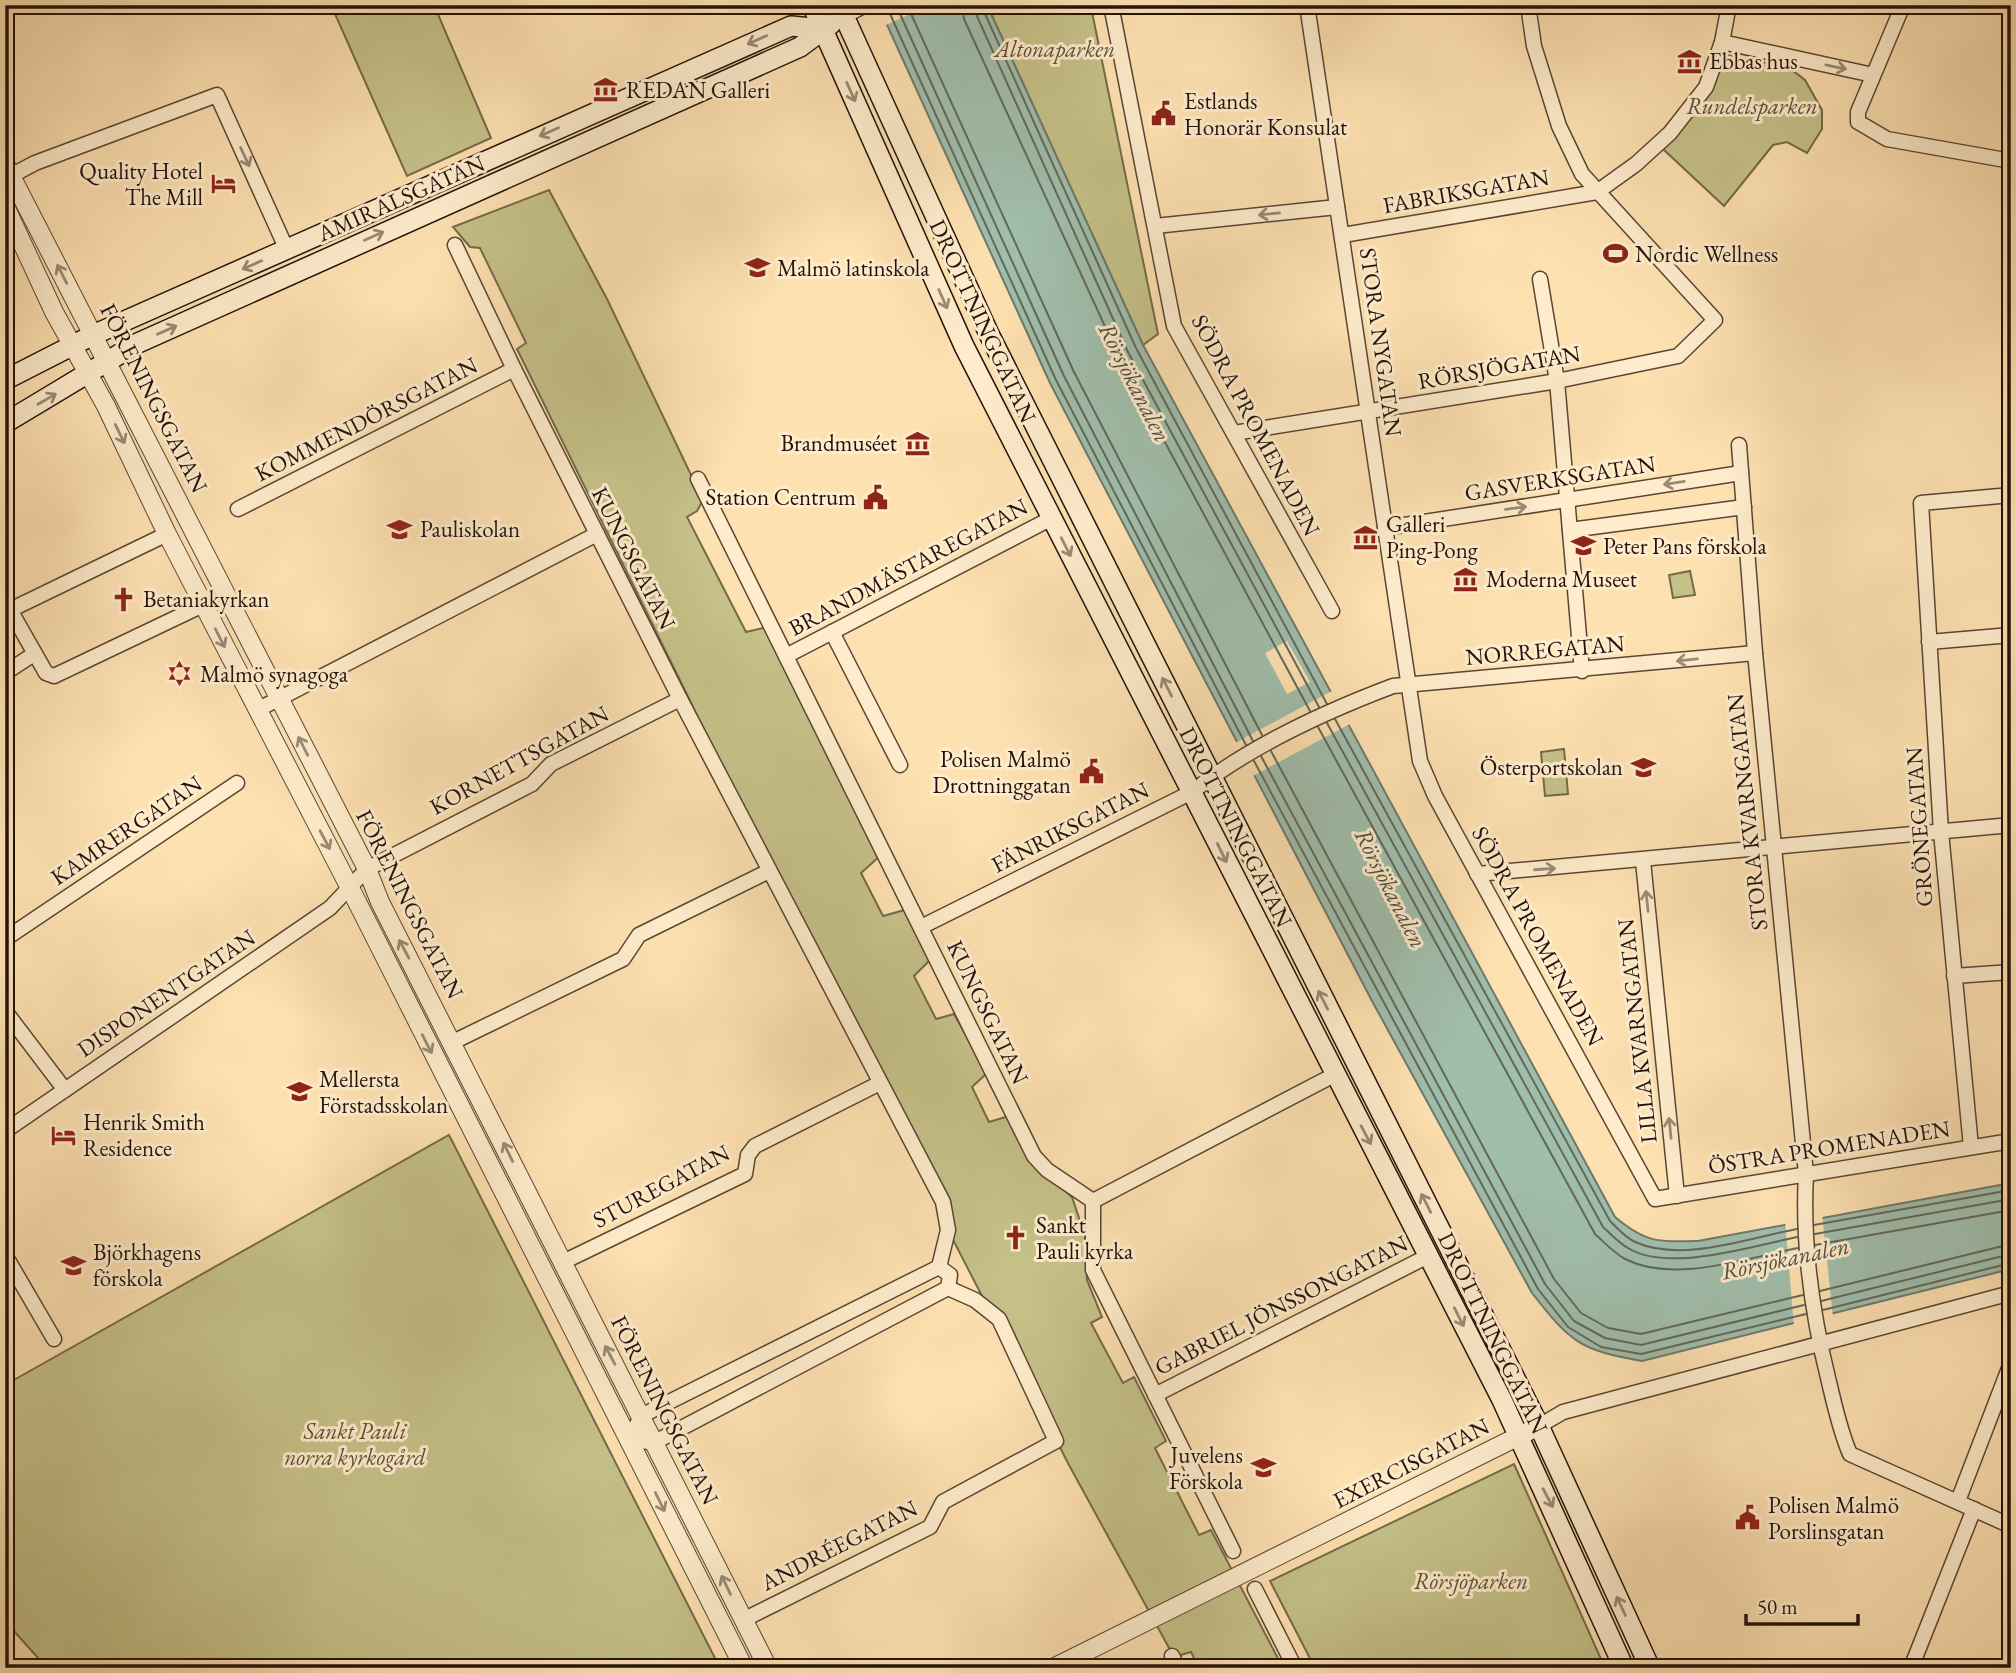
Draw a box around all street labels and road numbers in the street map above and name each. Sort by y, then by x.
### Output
street label: AMIRALSGATAN [312,148,489,249]
street label: FABRIKSGATAN [1381,162,1551,220]
street label: DROTTNINGGATAN [923,215,1043,427]
street label: STORA NYGATAN [1353,246,1409,438]
street label: FÖRENINGSGATAN [93,298,215,498]
street label: SÖDRA PROMENADEN [1185,309,1327,541]
street label: RÖRSJÖGATAN [1415,338,1583,396]
street label: KOMMENDÖRSGATAN [250,350,482,488]
street label: GASVERKSGATAN [1463,448,1657,508]
street label: KUNGSGATAN [585,482,683,634]
street label: BRANDMÄSTAREGATAN [783,491,1033,643]
street label: NORREGATAN [1464,628,1626,672]
street label: STORA KVARNGATAN [1720,692,1774,932]
street label: KORNETTSGATAN [424,698,614,822]
street label: DROTTNINGGATAN [1173,722,1299,932]
street label: GRÖNEGATAN [1898,746,1940,908]
street label: KAMRERGATAN [45,768,207,892]
street label: FÄNRIKSGATAN [986,774,1154,880]
street label: FÖRENINGSGATAN [349,804,471,1004]
street label: SÖDRA PROMENADEN [1465,821,1611,1051]
street label: LILLA KVARNGATAN [1610,917,1664,1145]
street label: DISPONENTGATAN [71,922,261,1064]
street label: KUNGSGATAN [940,935,1036,1089]
street label: ÖSTRA PROMENADEN [1706,1113,1952,1181]
street label: STUREGATAN [587,1137,735,1235]
street label: DROTTNINGGATAN [1431,1227,1555,1439]
street label: GABRIEL JÖNSSONGATAN [1149,1228,1413,1382]
street label: FÖRENINGSGATAN [604,1310,726,1510]
street label: EXERCISGATAN [1328,1411,1494,1515]
street label: ANDRÉEGATAN [755,1493,922,1598]

